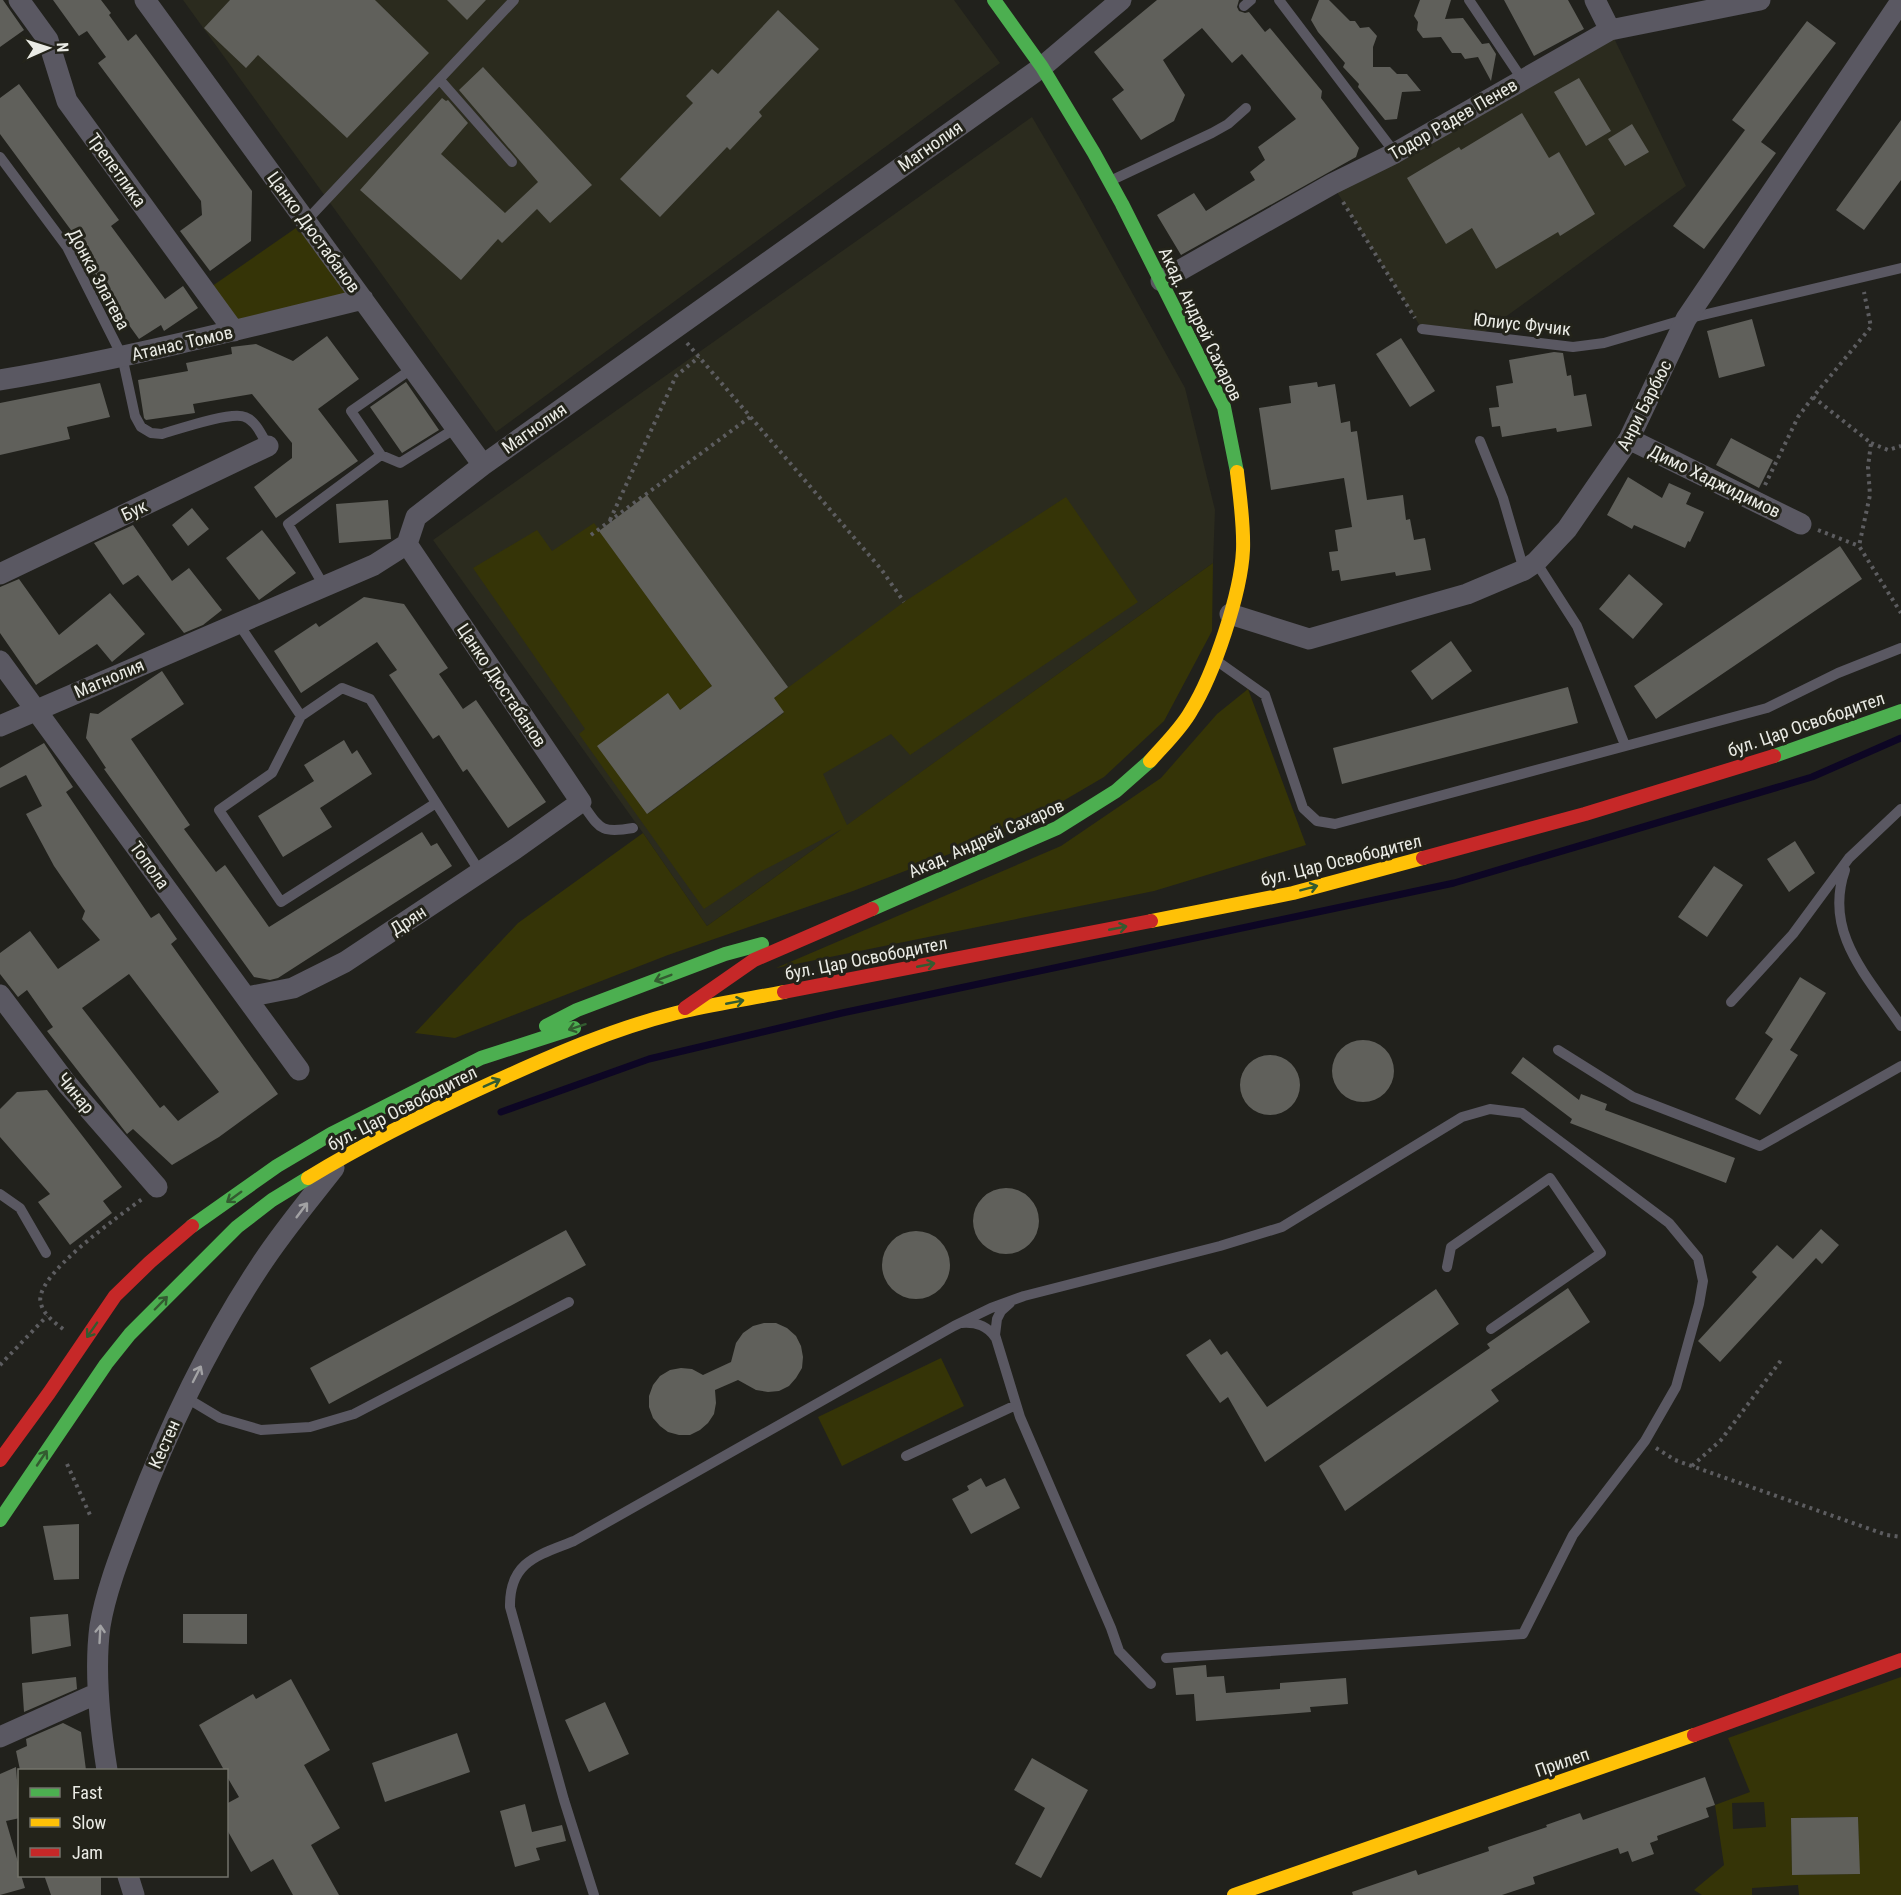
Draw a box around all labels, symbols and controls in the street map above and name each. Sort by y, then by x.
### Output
north arrow [18,18,78,78]
text: N [53,42,72,53]
street label: Тодор Радев Пенев [1385,74,1521,164]
street label: Магнолия [894,116,966,176]
street label: Трепетлика [83,129,151,211]
street label: Цанко Дюстабанов [263,167,365,297]
street label: Донка Златева [64,225,134,333]
street label: Акад. Андрей Сахаров [1155,244,1247,404]
street label: Юлиус Фучик [1472,308,1572,340]
street label: Атанас Томов [129,321,235,365]
street label: Анри Барбюс [1612,356,1676,454]
street label: Магнолия [498,398,570,458]
street label: Димо Хаджидимов [1646,440,1784,522]
street label: Бук [118,495,151,525]
street label: Цанко Дюстабанов [453,619,551,751]
street label: Магнолия [71,654,147,702]
street label: бул. Цар Освободител [1725,687,1887,761]
street label: Акад. Андрей Сахаров [905,794,1067,882]
street label: бул. Цар Освободител [1258,830,1424,890]
street label: Топола [126,837,174,893]
one-way arrow [1299,882,1318,894]
street label: Дрян [386,901,430,939]
one-way arrow [1107,922,1127,933]
street label: бул. Цар Освободител [783,932,949,984]
one-way arrow [916,959,936,970]
one-way arrow [654,973,673,984]
one-way arrow [725,996,744,1007]
one-way arrow [567,1022,586,1033]
street label: бул. Цар Освободител [324,1061,480,1155]
street label: Чинар [53,1068,99,1118]
one-way arrow [482,1077,500,1089]
one-way arrow [226,1191,242,1203]
one-way arrow [295,1202,308,1218]
one-way arrow [154,1296,168,1311]
one-way arrow [86,1321,98,1337]
one-way arrow [191,1366,203,1383]
street label: Кестен [144,1416,184,1472]
one-way arrow [36,1449,49,1466]
one-way arrow [95,1625,106,1645]
street label: Прилеп [1532,1743,1592,1781]
legend [18,1769,228,1877]
text: Fast [72,1782,103,1803]
text: Slow [72,1812,107,1833]
text: Jam [72,1842,103,1863]

